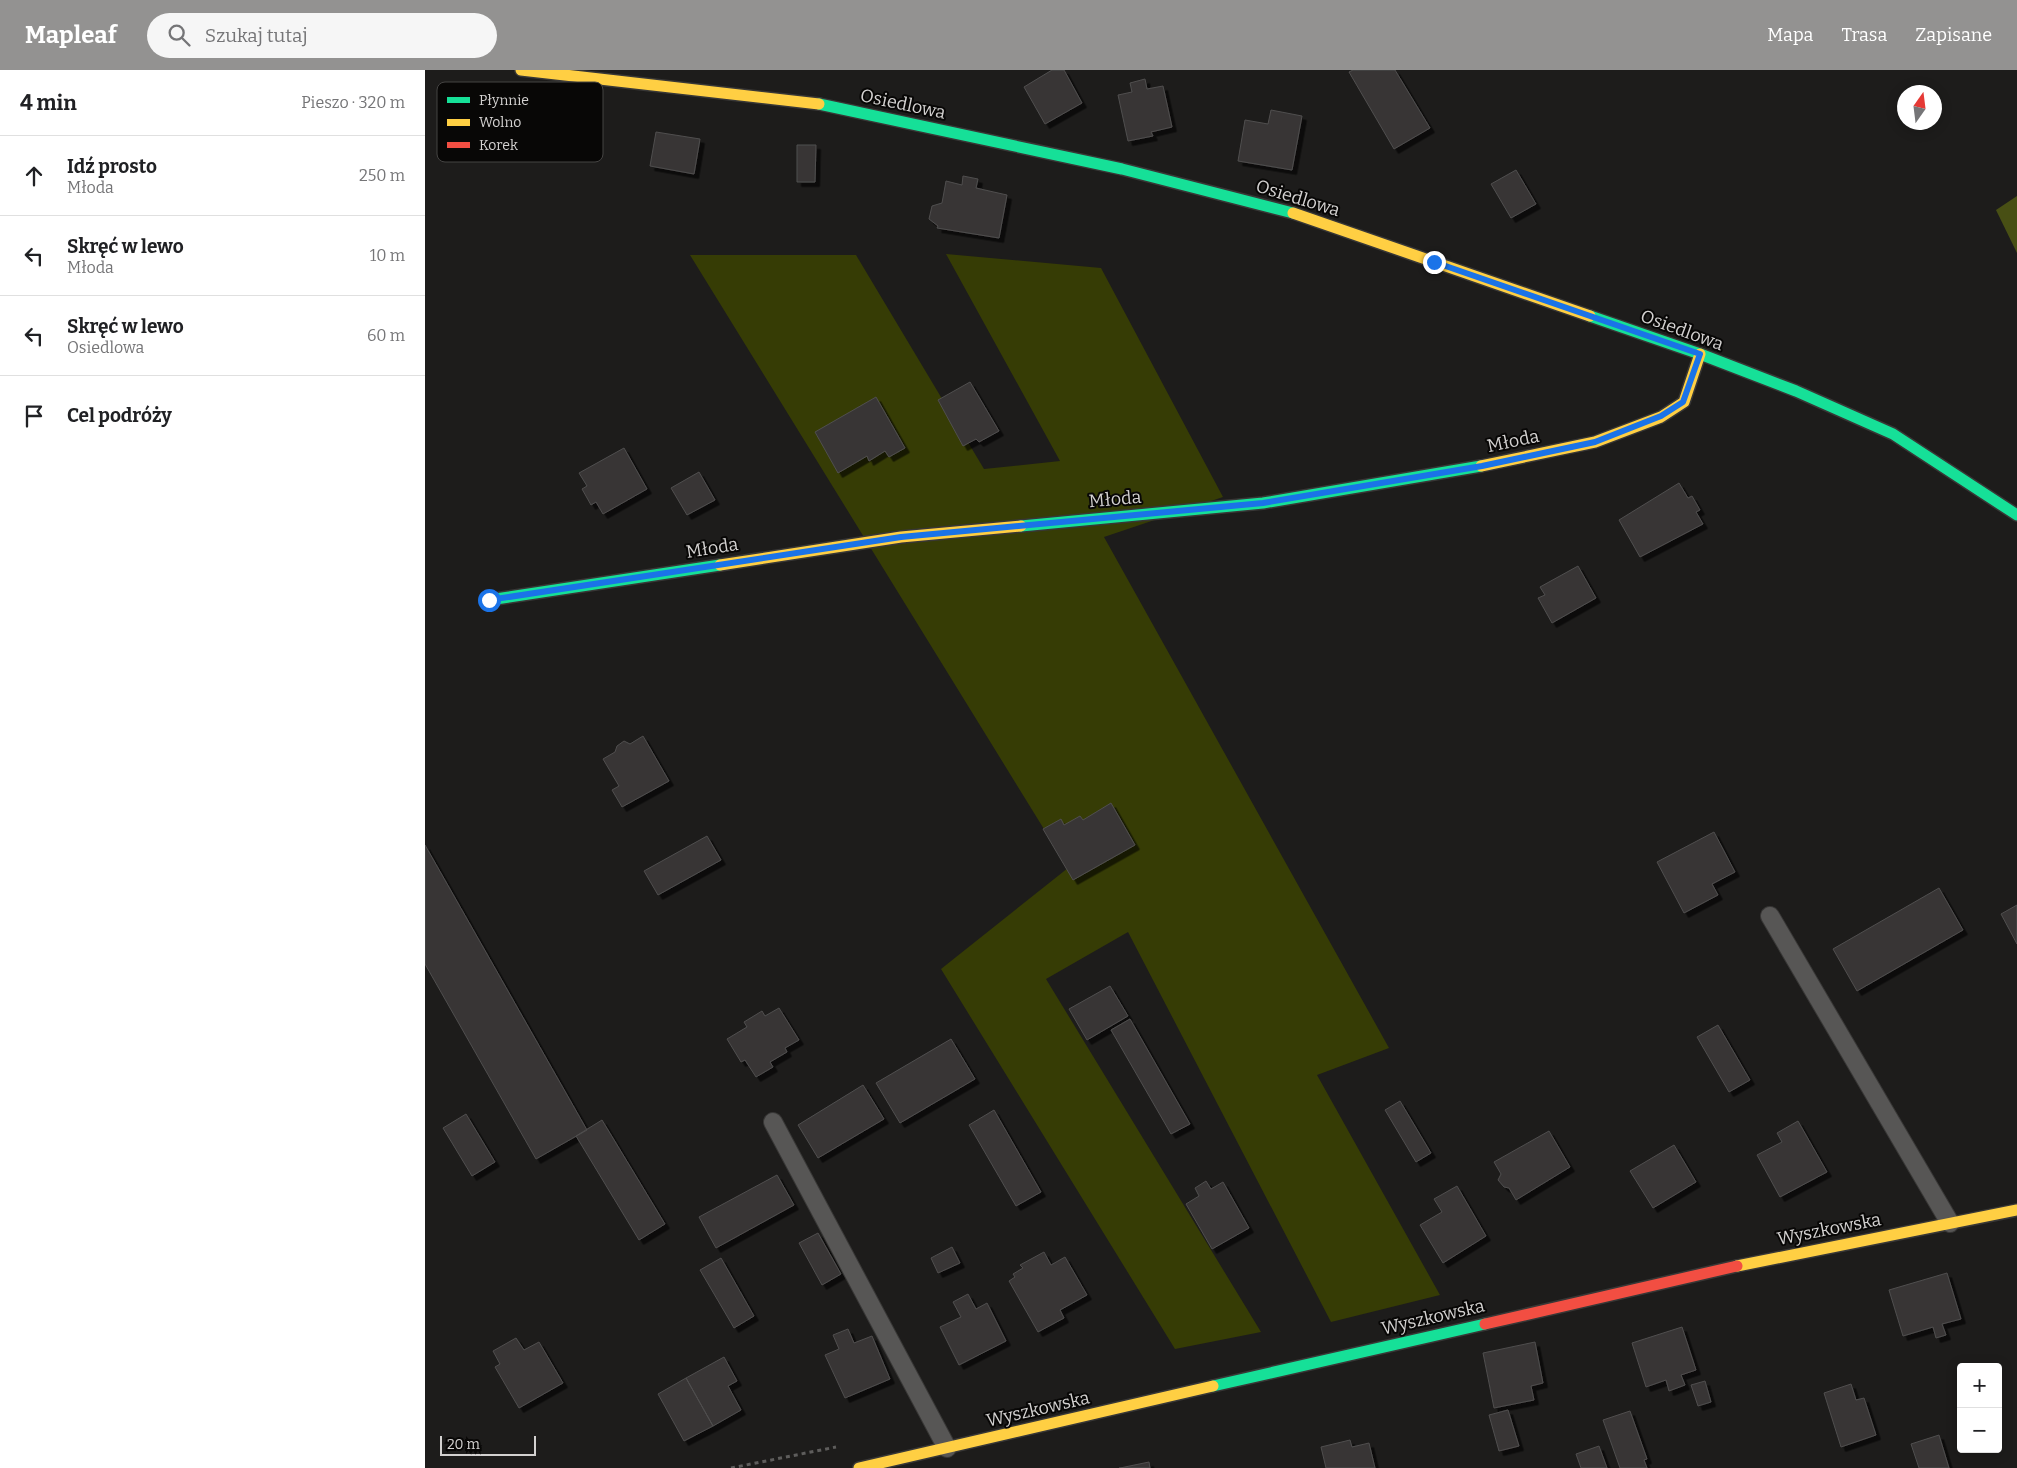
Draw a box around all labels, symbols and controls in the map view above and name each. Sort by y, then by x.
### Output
search box [147,13,497,58]
text: Mapleaf [25,21,117,49]
icon: search [165,21,193,49]
text: Szukaj tutaj [205,24,308,47]
text: Mapa [1767,24,1813,46]
text: Trasa [1841,24,1887,46]
text: Zapisane [1915,24,1992,46]
legend [437,82,603,162]
street label: Osiedlowa [858,84,948,124]
north arrow [1897,85,1942,130]
text: 4 min [20,90,77,116]
text: Płynnie [479,92,529,109]
text: Pieszo · 320 m [301,93,405,112]
text: Wolno [479,114,521,131]
text: Korek [479,137,518,154]
text: Idź prosto [67,155,157,178]
icon: ahead [20,162,48,190]
text: 250 m [359,166,405,185]
street label: Osiedlowa [1253,175,1343,221]
text: Młoda [67,178,114,197]
text: Skręć w lewo [67,235,184,258]
icon: left [20,242,48,270]
text: 10 m [370,246,405,265]
route end [1423,251,1446,274]
text: Młoda [67,258,114,277]
street label: Osiedlowa [1637,305,1727,355]
text: Skręć w lewo [67,315,184,338]
icon: left [20,322,48,350]
text: 60 m [367,326,405,345]
text: Osiedlowa [67,338,144,357]
icon: arrive [20,402,48,430]
text: Cel podróży [67,404,172,427]
street label: Młoda [1485,425,1541,457]
street label: Młoda [1088,486,1142,512]
street label: Młoda [684,533,740,563]
route start [478,589,501,612]
street label: Wyszkowska [1775,1208,1883,1250]
street label: Wyszkowska [1379,1294,1487,1340]
map controls [1957,1363,2002,1453]
button: + [1957,1363,2002,1408]
street label: Wyszkowska [984,1386,1092,1432]
button: − [1957,1408,2002,1453]
scale bar [440,1433,536,1456]
text: 20 m [447,1436,480,1453]

